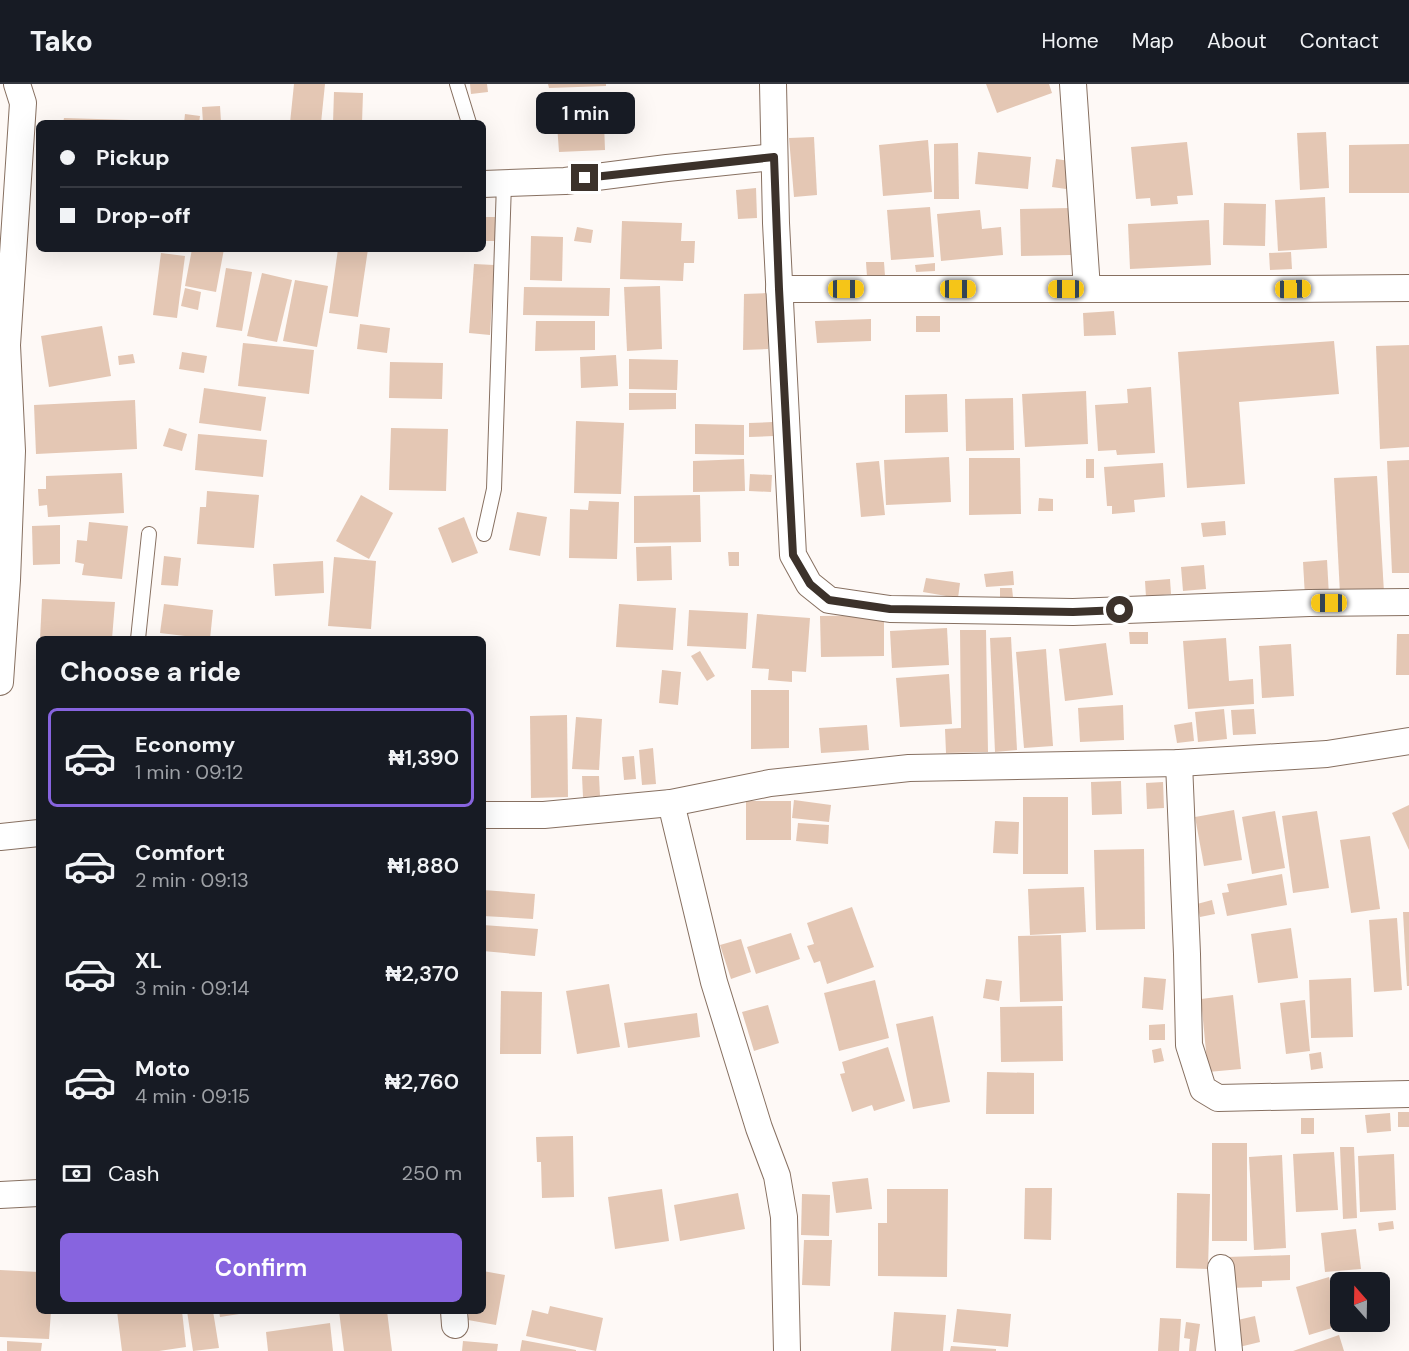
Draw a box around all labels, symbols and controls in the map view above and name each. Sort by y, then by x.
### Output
text: Tako [30,23,93,60]
text: Home [1041,27,1099,55]
text: Map [1132,27,1174,55]
text: About [1207,27,1267,55]
text: Contact [1300,27,1379,55]
callout: 1 min [536,91,634,133]
text: 1 min [562,100,609,126]
text: Pickup [96,143,170,172]
route end [571,164,598,191]
text: Drop-off [96,201,191,230]
car [828,280,864,298]
car [940,280,976,298]
car [1048,280,1084,298]
car [1275,280,1311,298]
car [1311,594,1347,612]
route start [1106,596,1133,623]
text: Choose a ride [60,654,241,689]
text: Economy [135,730,235,759]
icon: car [63,731,117,785]
text: ₦1,390 [389,743,459,772]
text: 1 min · 09:12 [135,759,243,785]
text: Comfort [135,838,225,867]
icon: car [63,839,117,893]
text: ₦1,880 [388,851,459,880]
text: 2 min · 09:13 [135,867,249,893]
text: XL [135,946,162,975]
icon: car [63,947,117,1001]
text: ₦2,370 [385,959,459,988]
text: 3 min · 09:14 [135,975,250,1001]
text: Moto [135,1054,190,1083]
icon: car [63,1055,117,1109]
text: ₦2,760 [385,1067,459,1096]
text: 4 min · 09:15 [135,1083,250,1109]
icon: cash [60,1157,93,1190]
text: Cash [108,1159,159,1188]
text: 250 m [401,1160,462,1186]
button: Confirm [60,1233,462,1302]
north arrow [1330,1272,1390,1332]
map controls [1330,1272,1390,1332]

